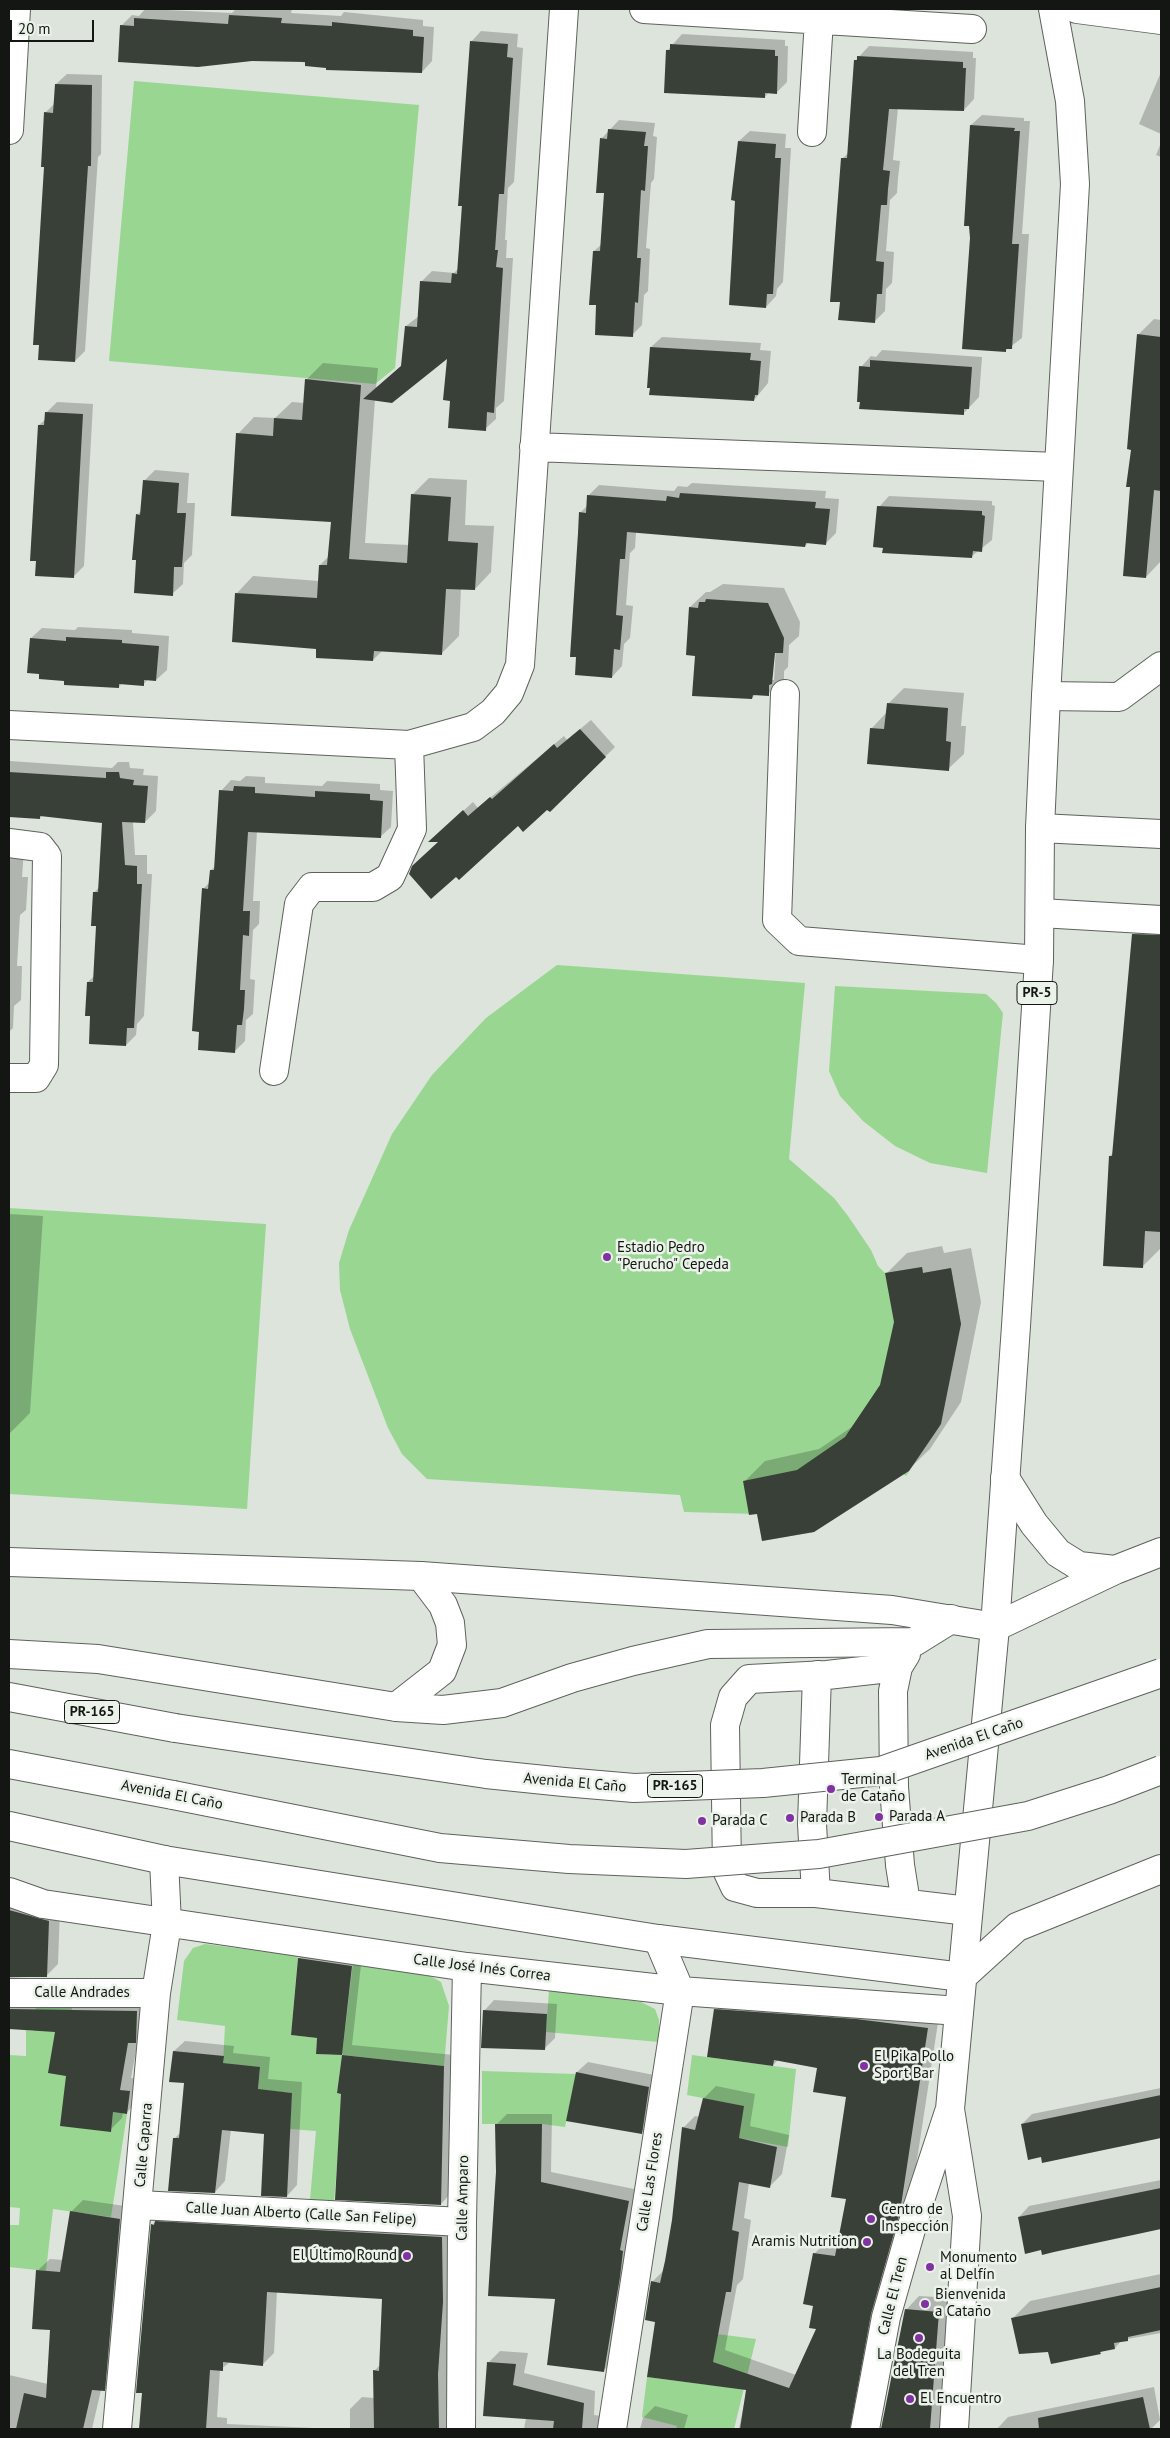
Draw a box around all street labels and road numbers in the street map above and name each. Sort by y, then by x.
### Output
road number: PR-5 [1017,981,1057,1004]
road number: PR-165 [64,1700,120,1724]
street label: Avenida El Caño [922,1714,1026,1764]
street label: Avenida El Caño [523,1770,627,1796]
road number: PR-165 [648,1774,702,1798]
street label: Avenida El Caño [120,1776,224,1814]
street label: Calle José Inés Correa [412,1951,552,1985]
street label: Calle Andrades [34,1984,130,2002]
street label: Calle Caparra [131,2102,157,2188]
street label: Calle Las Flores [633,2131,667,2233]
street label: Calle Amparo [453,2155,473,2241]
street label: Calle Juan Alberto (Calle San Felipe) [185,2199,417,2229]
street label: Calle El Tren [875,2255,911,2337]

